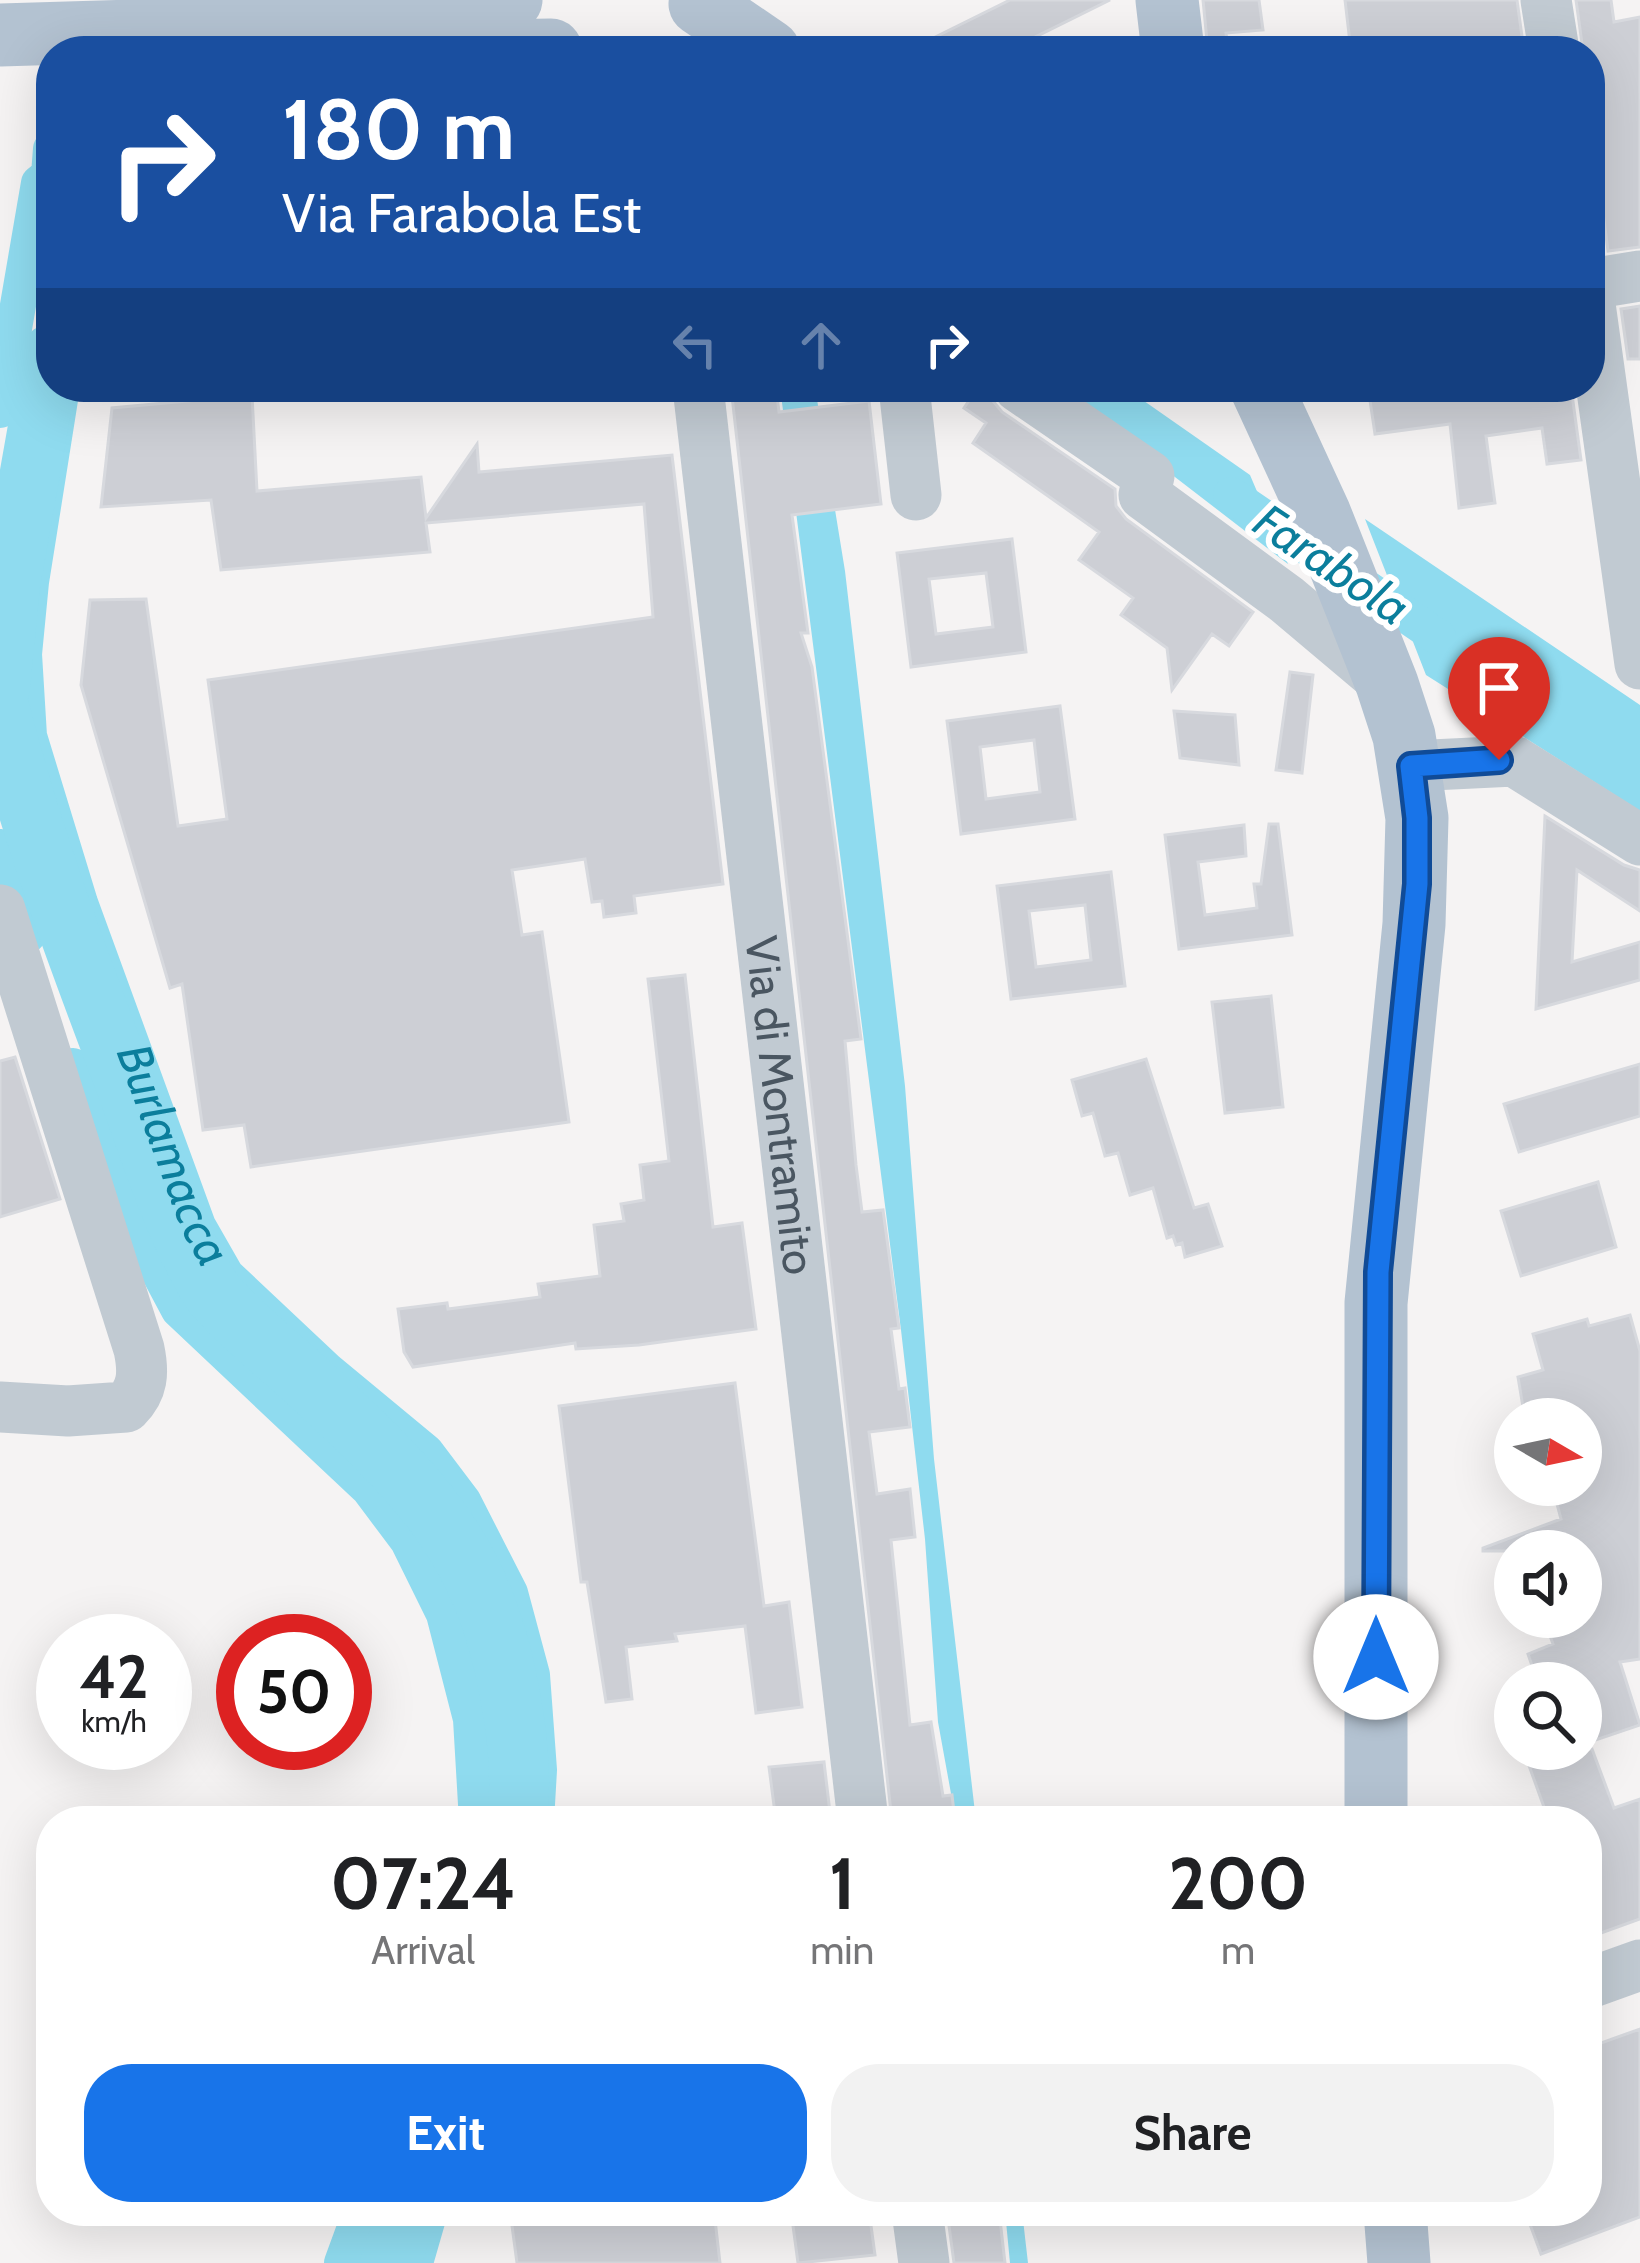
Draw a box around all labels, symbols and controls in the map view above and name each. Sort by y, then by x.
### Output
text: 180 m [282,78,515,180]
icon: right [84,84,240,240]
text: Via Farabola Est [282,180,641,246]
icon: left [662,312,728,378]
icon: ahead [788,312,854,378]
icon: right [914,312,980,378]
water label: Farabola [1243,491,1421,637]
pin [1448,637,1550,760]
icon: arrive [1466,655,1532,721]
street label: Via di Montramito [734,933,827,1277]
water label: Burlamacca [105,1036,243,1276]
north arrow [1494,1398,1602,1506]
map controls [1494,1398,1602,1770]
button: sound [1494,1530,1602,1638]
position arrow [1313,1594,1439,1720]
speed limit sign: 50 [216,1614,372,1770]
text: 42 [80,1640,149,1713]
button: search [1494,1662,1602,1770]
text: km/h [81,1703,147,1740]
text: 07:24 [330,1840,516,1927]
text: 1 [829,1840,856,1927]
text: 200 [1168,1840,1308,1927]
text: Arrival [371,1926,475,1974]
text: min [810,1926,874,1974]
text: m [1221,1926,1255,1974]
button: Exit [84,2064,807,2202]
button: Share [831,2064,1554,2202]

